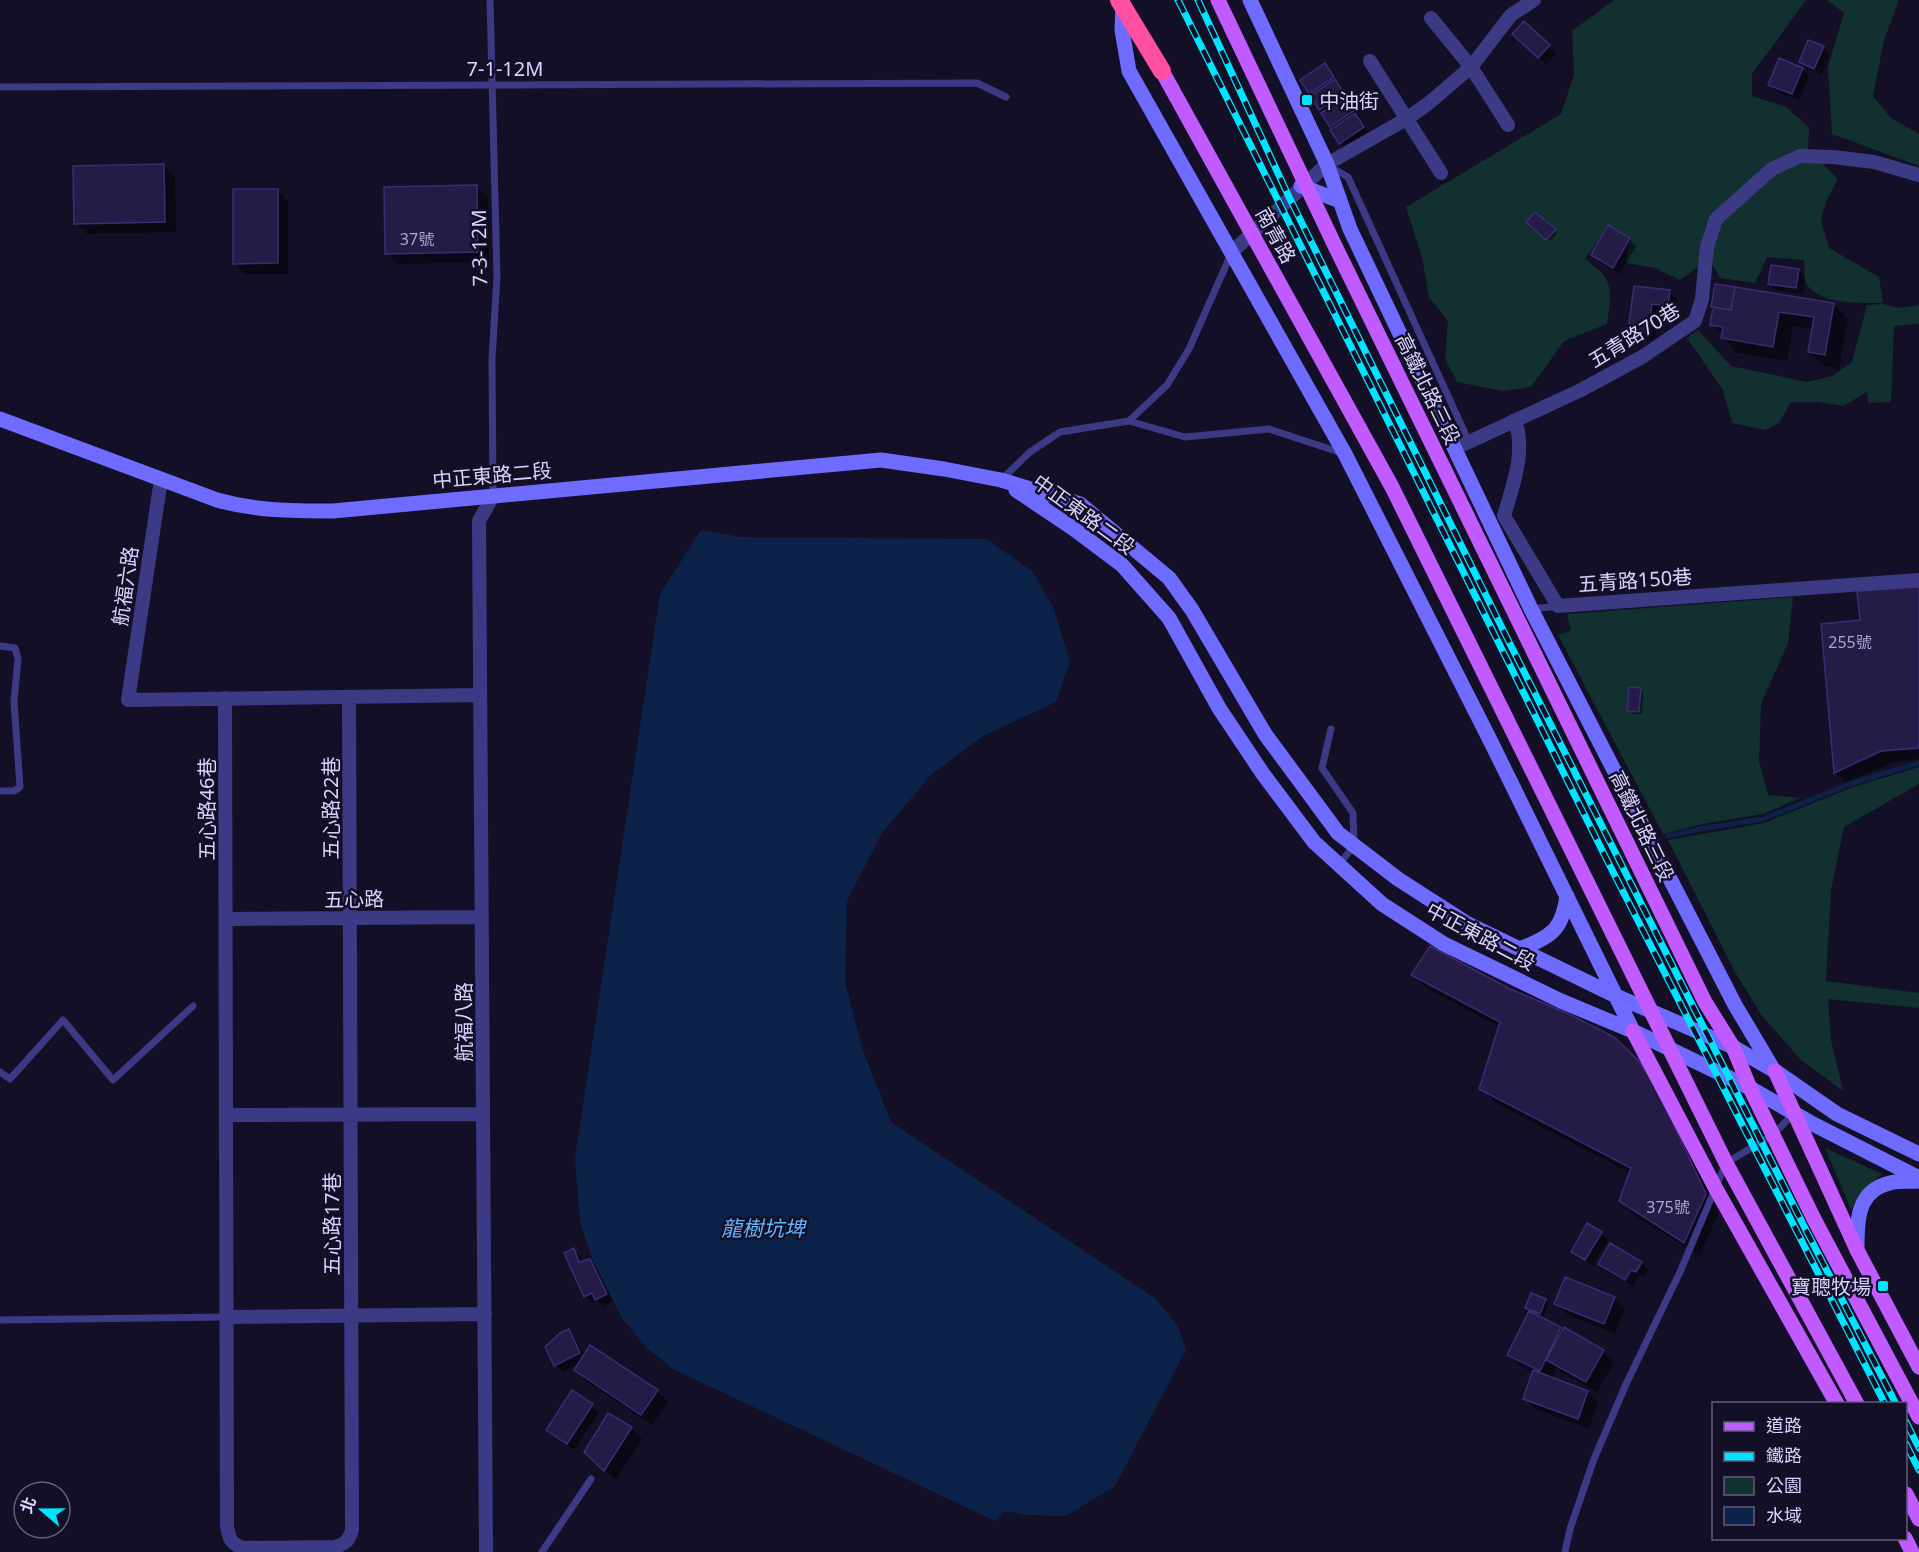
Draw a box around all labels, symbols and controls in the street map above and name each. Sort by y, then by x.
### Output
street label: 7-1-12M [467,55,543,82]
place label: 中油街 [1319,87,1379,114]
marker: 中油街 [1300,93,1314,107]
street label: 南青路 [1250,202,1302,268]
street label: 7-3-12M [465,209,493,287]
house number: 37號 [400,228,434,250]
street label: 五青路70巷 [1583,296,1685,374]
street label: 高鐵北路三段 [1390,329,1466,449]
street label: 中正東路二段 [431,456,553,494]
street label: 中正東路二段 [1028,468,1140,560]
street label: 航福六路 [106,545,144,627]
street label: 五青路150巷 [1577,563,1693,597]
house number: 255號 [1828,631,1872,653]
street label: 五心路22巷 [317,757,344,859]
street label: 五心路46巷 [193,758,220,860]
street label: 高鐵北路三段 [1604,766,1680,886]
street label: 五心路 [324,885,384,913]
street label: 中正東路二段 [1422,896,1540,976]
street label: 航福八路 [450,982,477,1062]
street label: 五心路17巷 [318,1173,345,1275]
house number: 375號 [1646,1196,1690,1218]
water label: 龍樹坑埤 [721,1214,808,1242]
place label: 寶聰牧場 [1791,1273,1871,1300]
marker: 寶聰牧場 [1876,1279,1890,1293]
legend [1712,1402,1907,1540]
text: 道路 [1766,1413,1802,1437]
text: 鐵路 [1766,1443,1802,1467]
text: 公園 [1766,1473,1802,1497]
north arrow [12,1480,72,1540]
text: 北 [15,1494,41,1516]
text: 水域 [1766,1503,1802,1527]

